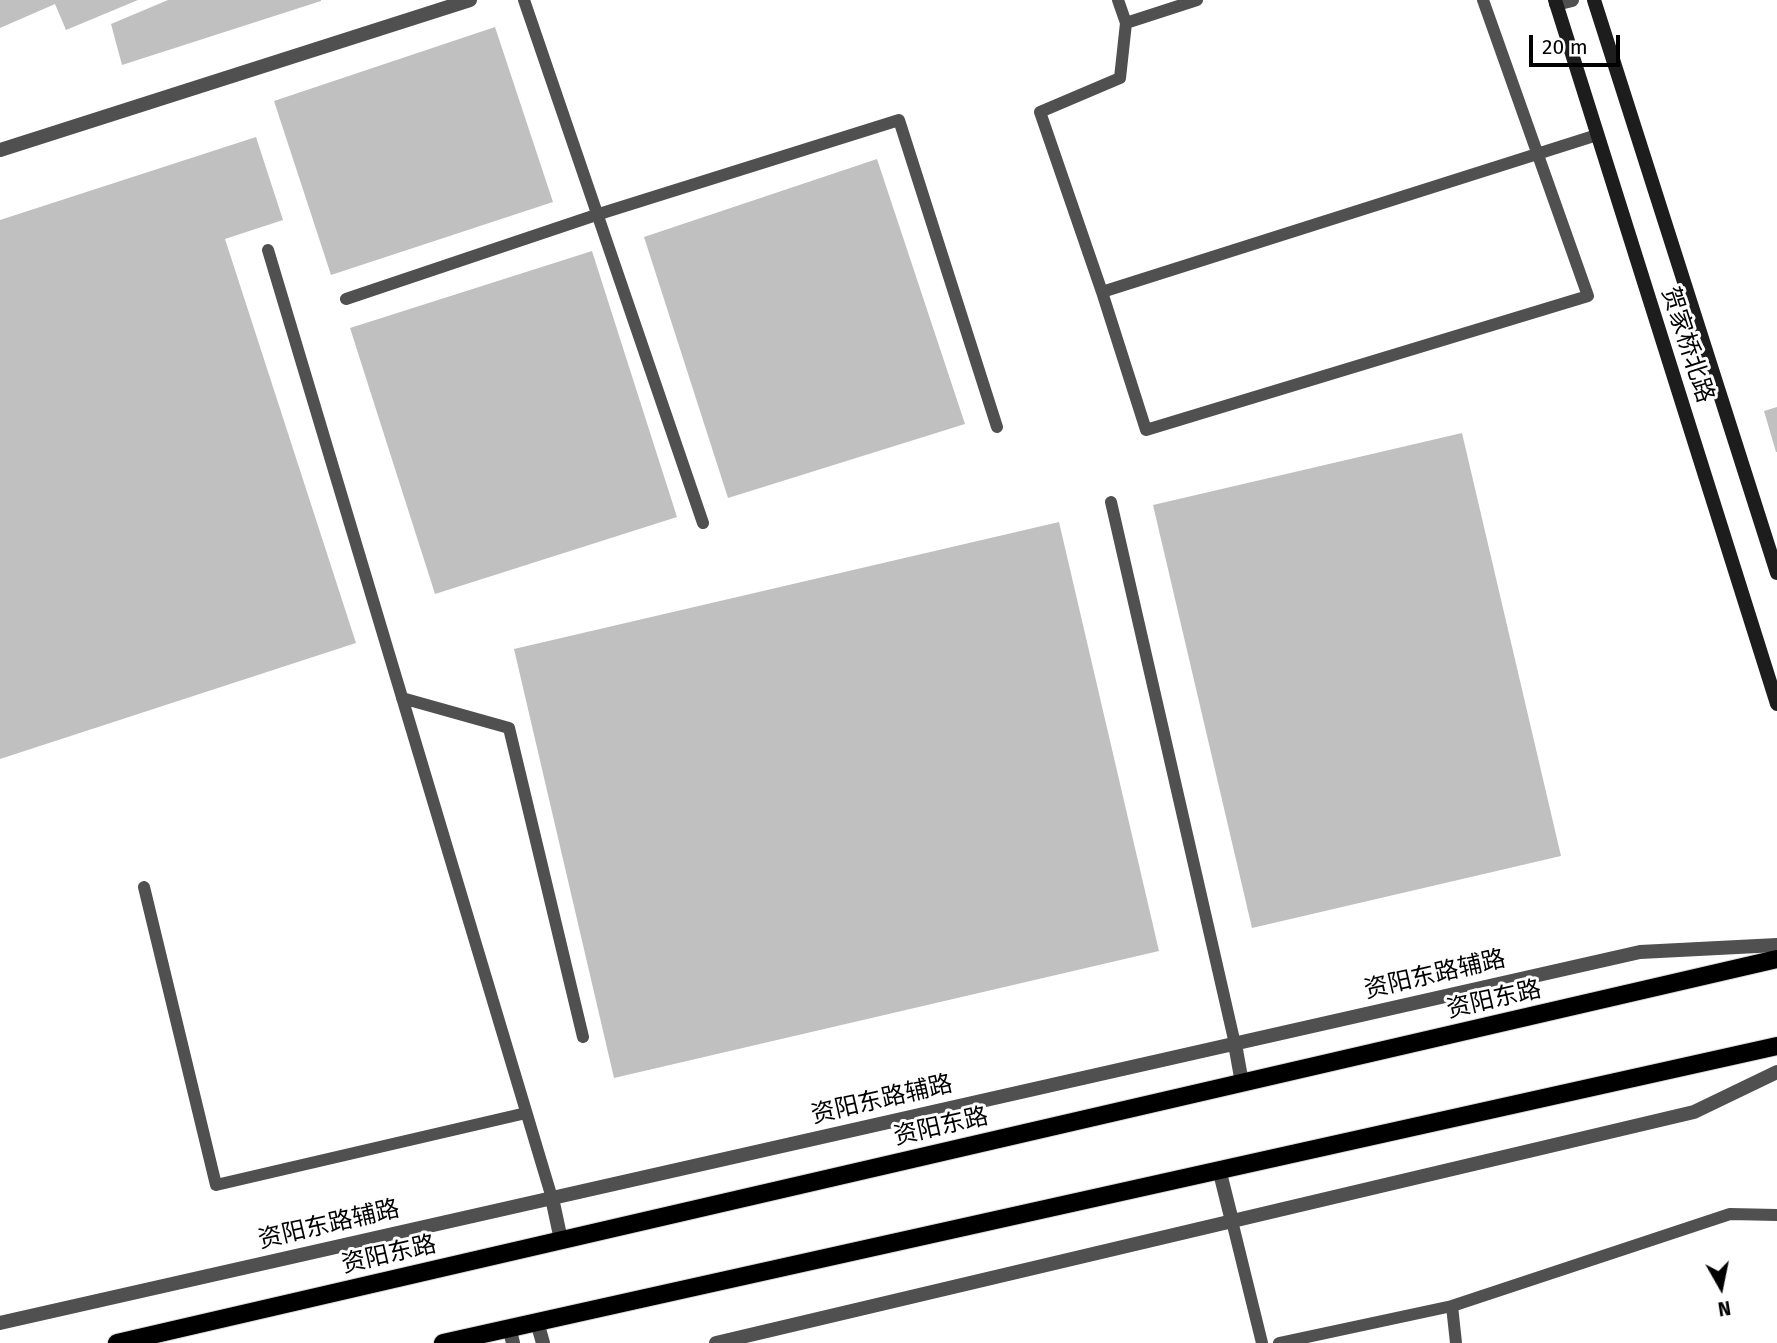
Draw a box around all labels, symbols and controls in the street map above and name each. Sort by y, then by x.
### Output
scale bar [1532,21,1623,65]
text: 20 m [1542,34,1588,60]
street label: 贺家桥北路 [1655,283,1719,407]
street label: 资阳东路辅路 [1362,945,1508,1005]
street label: 资阳东路 [1444,975,1544,1025]
street label: 资阳东路辅路 [809,1070,955,1130]
street label: 资阳东路 [891,1102,991,1152]
street label: 资阳东路辅路 [256,1195,402,1255]
street label: 资阳东路 [339,1230,439,1280]
north arrow [1686,1252,1756,1322]
text: N [1716,1296,1732,1321]

